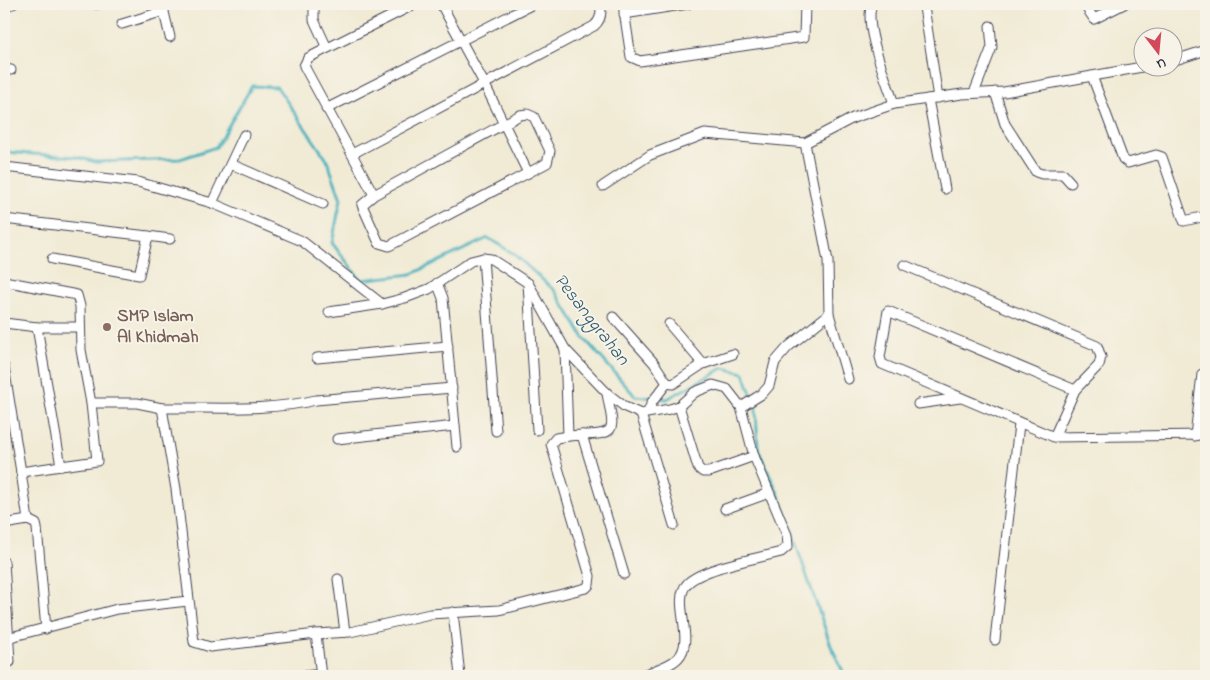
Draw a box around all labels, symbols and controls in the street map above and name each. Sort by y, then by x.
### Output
north arrow [1132,28,1182,78]
text: U [1154,52,1168,74]
water label: Pesanggrahan [546,269,636,373]
place label: SMP Islam Al Khidmah [117,304,199,351]
marker: SMP Islam Al Khidmah [101,321,113,333]

